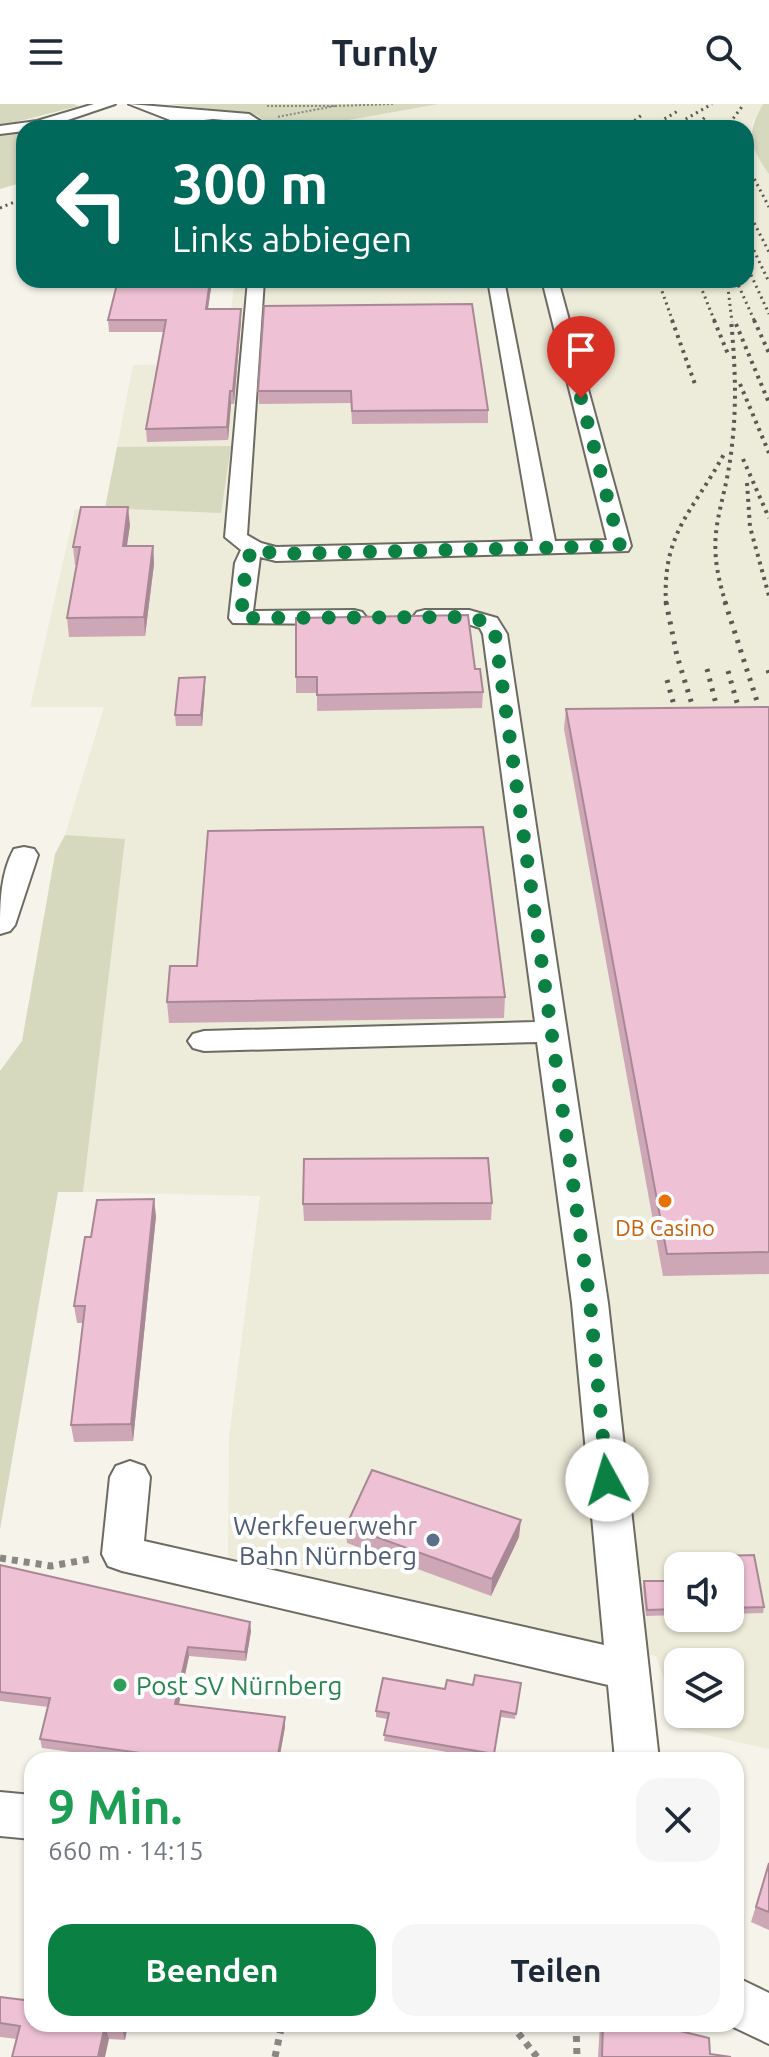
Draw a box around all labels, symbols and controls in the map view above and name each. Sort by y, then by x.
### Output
icon: menu [24,30,68,74]
icon: search [701,30,745,74]
text: Turnly [331,32,438,73]
icon: left [40,152,144,256]
text: 300 m [172,152,328,215]
text: Links abbiegen [172,218,412,259]
pin [547,316,615,398]
icon: arrive [559,328,603,372]
marker: DB Casino [656,1192,674,1210]
place label: DB Casino [615,1215,715,1240]
position arrow [565,1438,649,1522]
place label: Werkfeuerwehr Bahn Nürnberg [233,1511,417,1570]
marker: Werkfeuerwehr Bahn Nürnberg [424,1531,442,1549]
map controls [664,1552,744,1728]
button: sound [664,1552,744,1632]
button: layers [664,1648,744,1728]
place label: Post SV Nürnberg [136,1671,342,1700]
marker: Post SV Nürnberg [111,1676,129,1694]
button: close [636,1778,720,1862]
text: 9 Min. [48,1779,182,1833]
text: 660 m · 14:15 [48,1836,204,1865]
button: Beenden [48,1924,376,2016]
button: Teilen [392,1924,720,2016]

